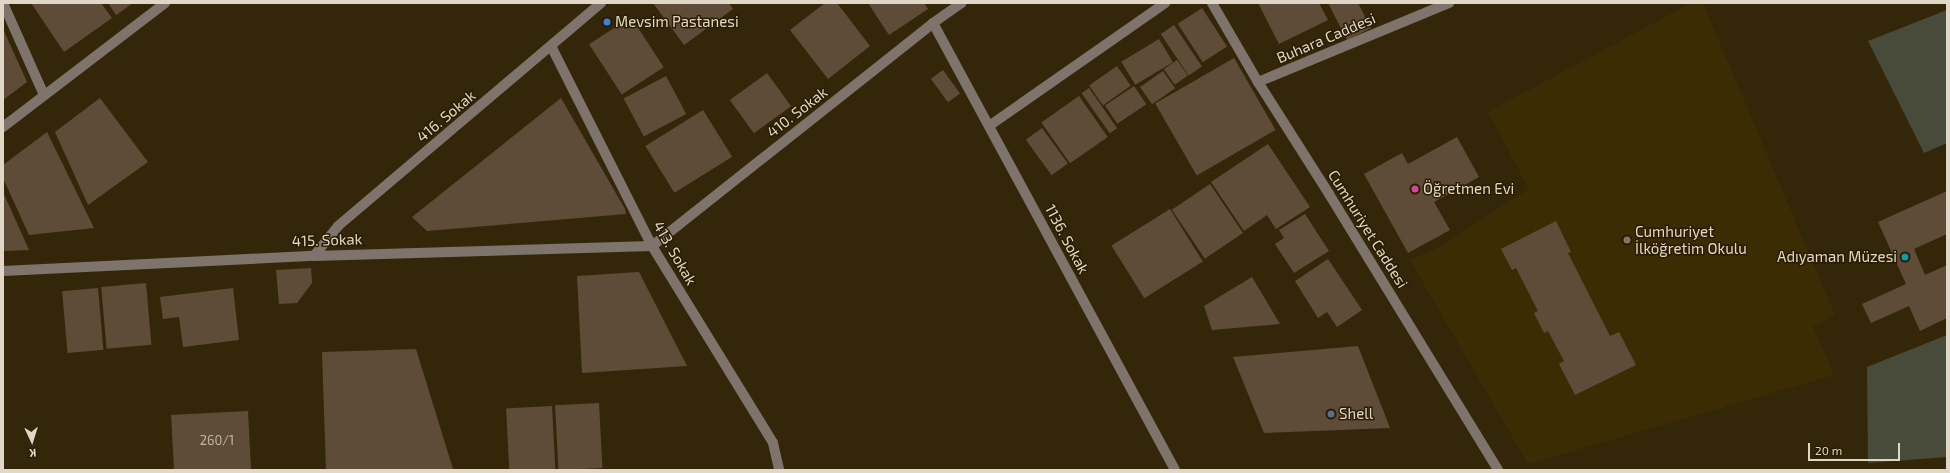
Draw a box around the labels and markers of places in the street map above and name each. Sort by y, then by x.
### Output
place label: Mevsim Pastanesi [615,13,739,31]
marker: Mevsim Pastanesi [602,17,612,27]
place label: Öğretmen Evi [1423,180,1514,198]
marker: Öğretmen Evi [1410,184,1420,194]
place label: Cumhuriyet İlköğretim Okulu [1635,222,1747,257]
marker: Cumhuriyet İlköğretim Okulu [1622,235,1632,245]
place label: Adıyaman Müzesi [1777,248,1897,266]
marker: Adıyaman Müzesi [1900,252,1910,262]
place label: Shell [1339,405,1373,423]
marker: Shell [1326,409,1336,419]

